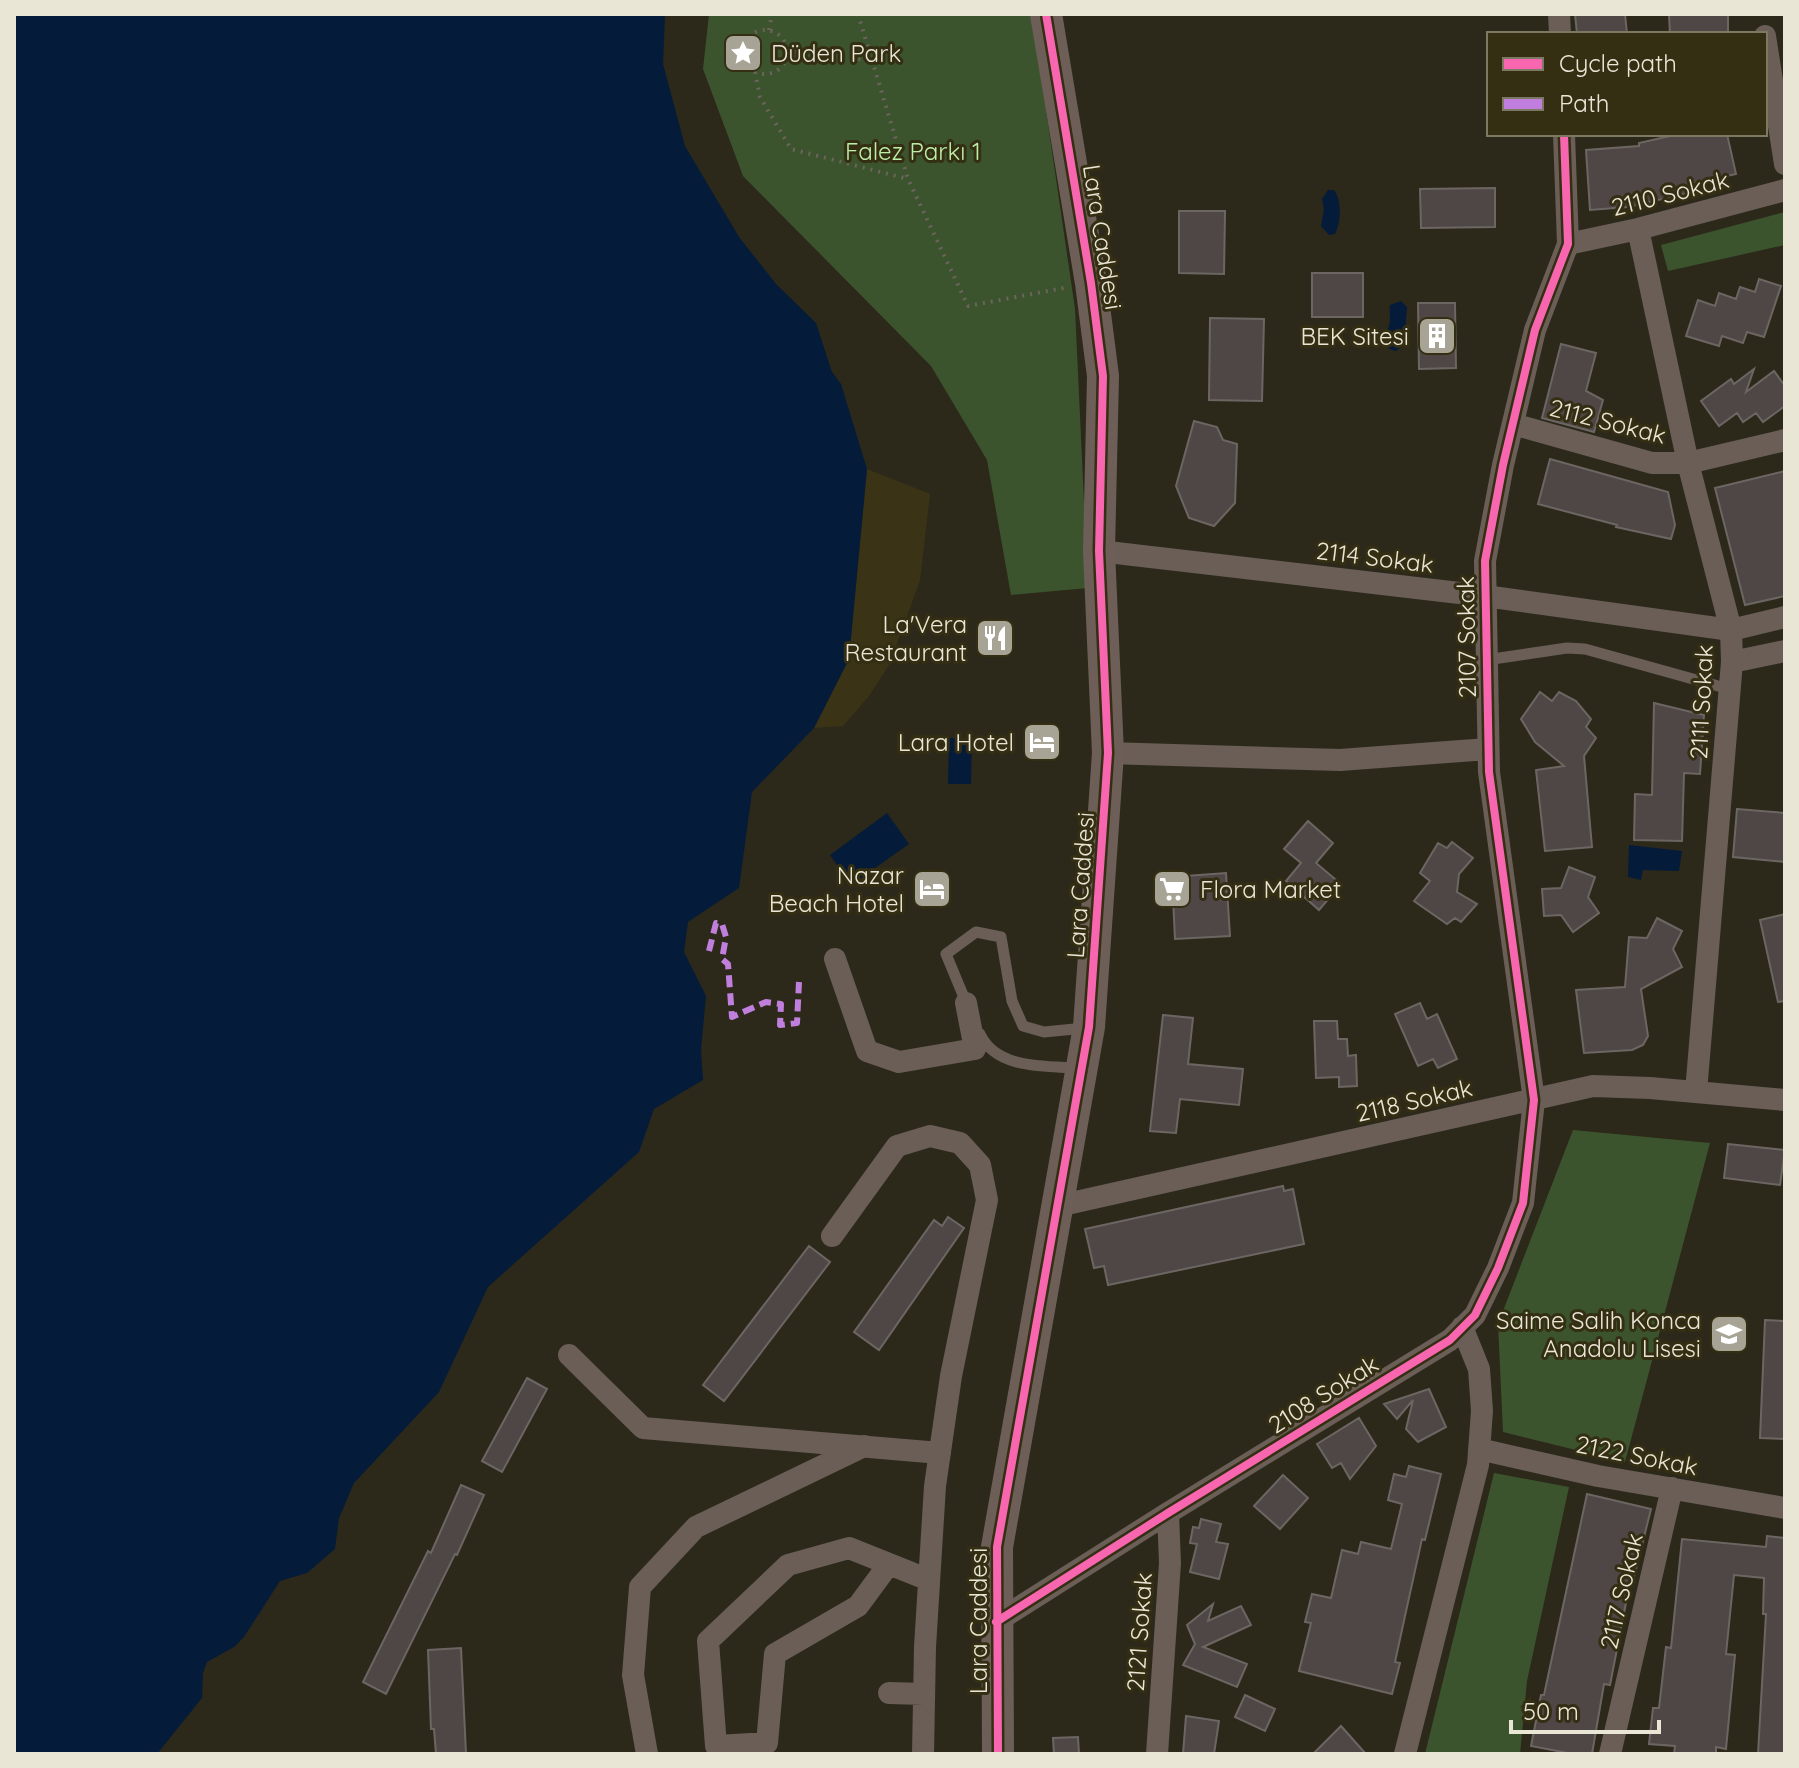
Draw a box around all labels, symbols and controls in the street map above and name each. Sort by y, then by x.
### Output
place icon: Düden Park [722,32,764,74]
legend [1487,32,1767,136]
place label: Düden Park [771,38,901,68]
text: Cycle path [1559,48,1677,78]
text: Path [1559,88,1610,118]
park label: Falez Parkı 1 [845,136,981,166]
street label: Lara Caddesi [1077,162,1129,312]
street label: 2110 Sokak [1608,164,1732,222]
building icon: BEK Sitesi [1416,315,1458,357]
place label: BEK Sitesi [1300,321,1409,351]
street label: 2112 Sokak [1547,392,1669,450]
street label: 2114 Sokak [1315,535,1435,579]
street label: 2107 Sokak [1450,576,1482,698]
place label: La'Vera Restaurant [845,609,967,667]
restaurant icon: La'Vera Restaurant [974,617,1016,659]
street label: 2111 Sokak [1683,644,1719,760]
hotel icon: Lara Hotel [1021,721,1063,763]
place label: Lara Hotel [898,727,1014,757]
street label: Lara Caddesi [1060,811,1100,959]
place label: Nazar Beach Hotel [769,860,904,918]
hotel icon: Nazar Beach Hotel [911,868,953,910]
supermarket icon: Flora Market [1151,868,1193,910]
place label: Flora Market [1200,874,1341,904]
street label: 2118 Sokak [1353,1072,1475,1128]
place label: Saime Salih Konca Anadolu Lisesi [1496,1305,1701,1363]
school or university icon: Saime Salih Konca Anadolu Lisesi [1708,1313,1750,1355]
street label: 2108 Sokak [1262,1348,1384,1440]
street label: 2122 Sokak [1574,1428,1700,1482]
street label: 2117 Sokak [1593,1530,1649,1652]
street label: Lara Caddesi [963,1548,993,1694]
street label: 2121 Sokak [1120,1572,1158,1692]
scale bar [1511,1684,1659,1734]
text: 50 m [1523,1696,1579,1726]

